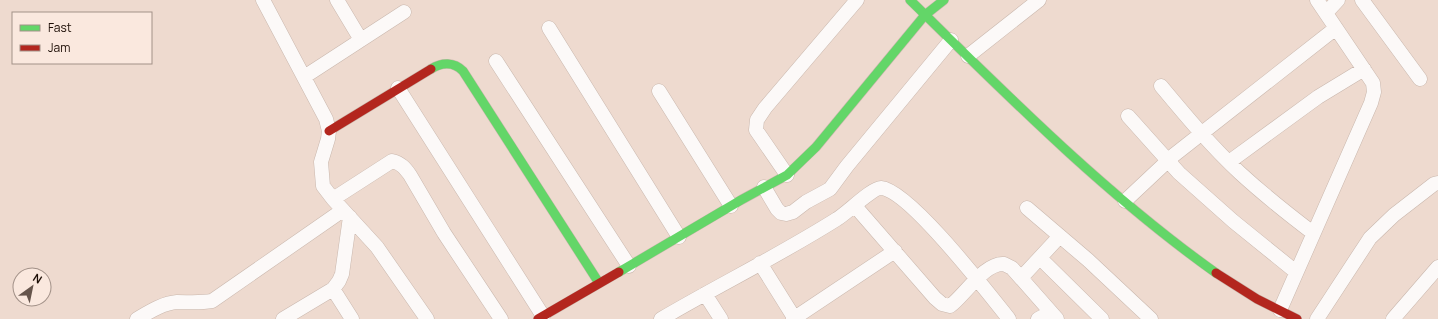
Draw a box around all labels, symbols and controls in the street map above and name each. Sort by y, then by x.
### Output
legend [12,12,152,64]
text: Fast [48,19,72,36]
text: Jam [48,39,70,56]
north arrow [12,267,52,307]
text: N [30,270,45,287]

